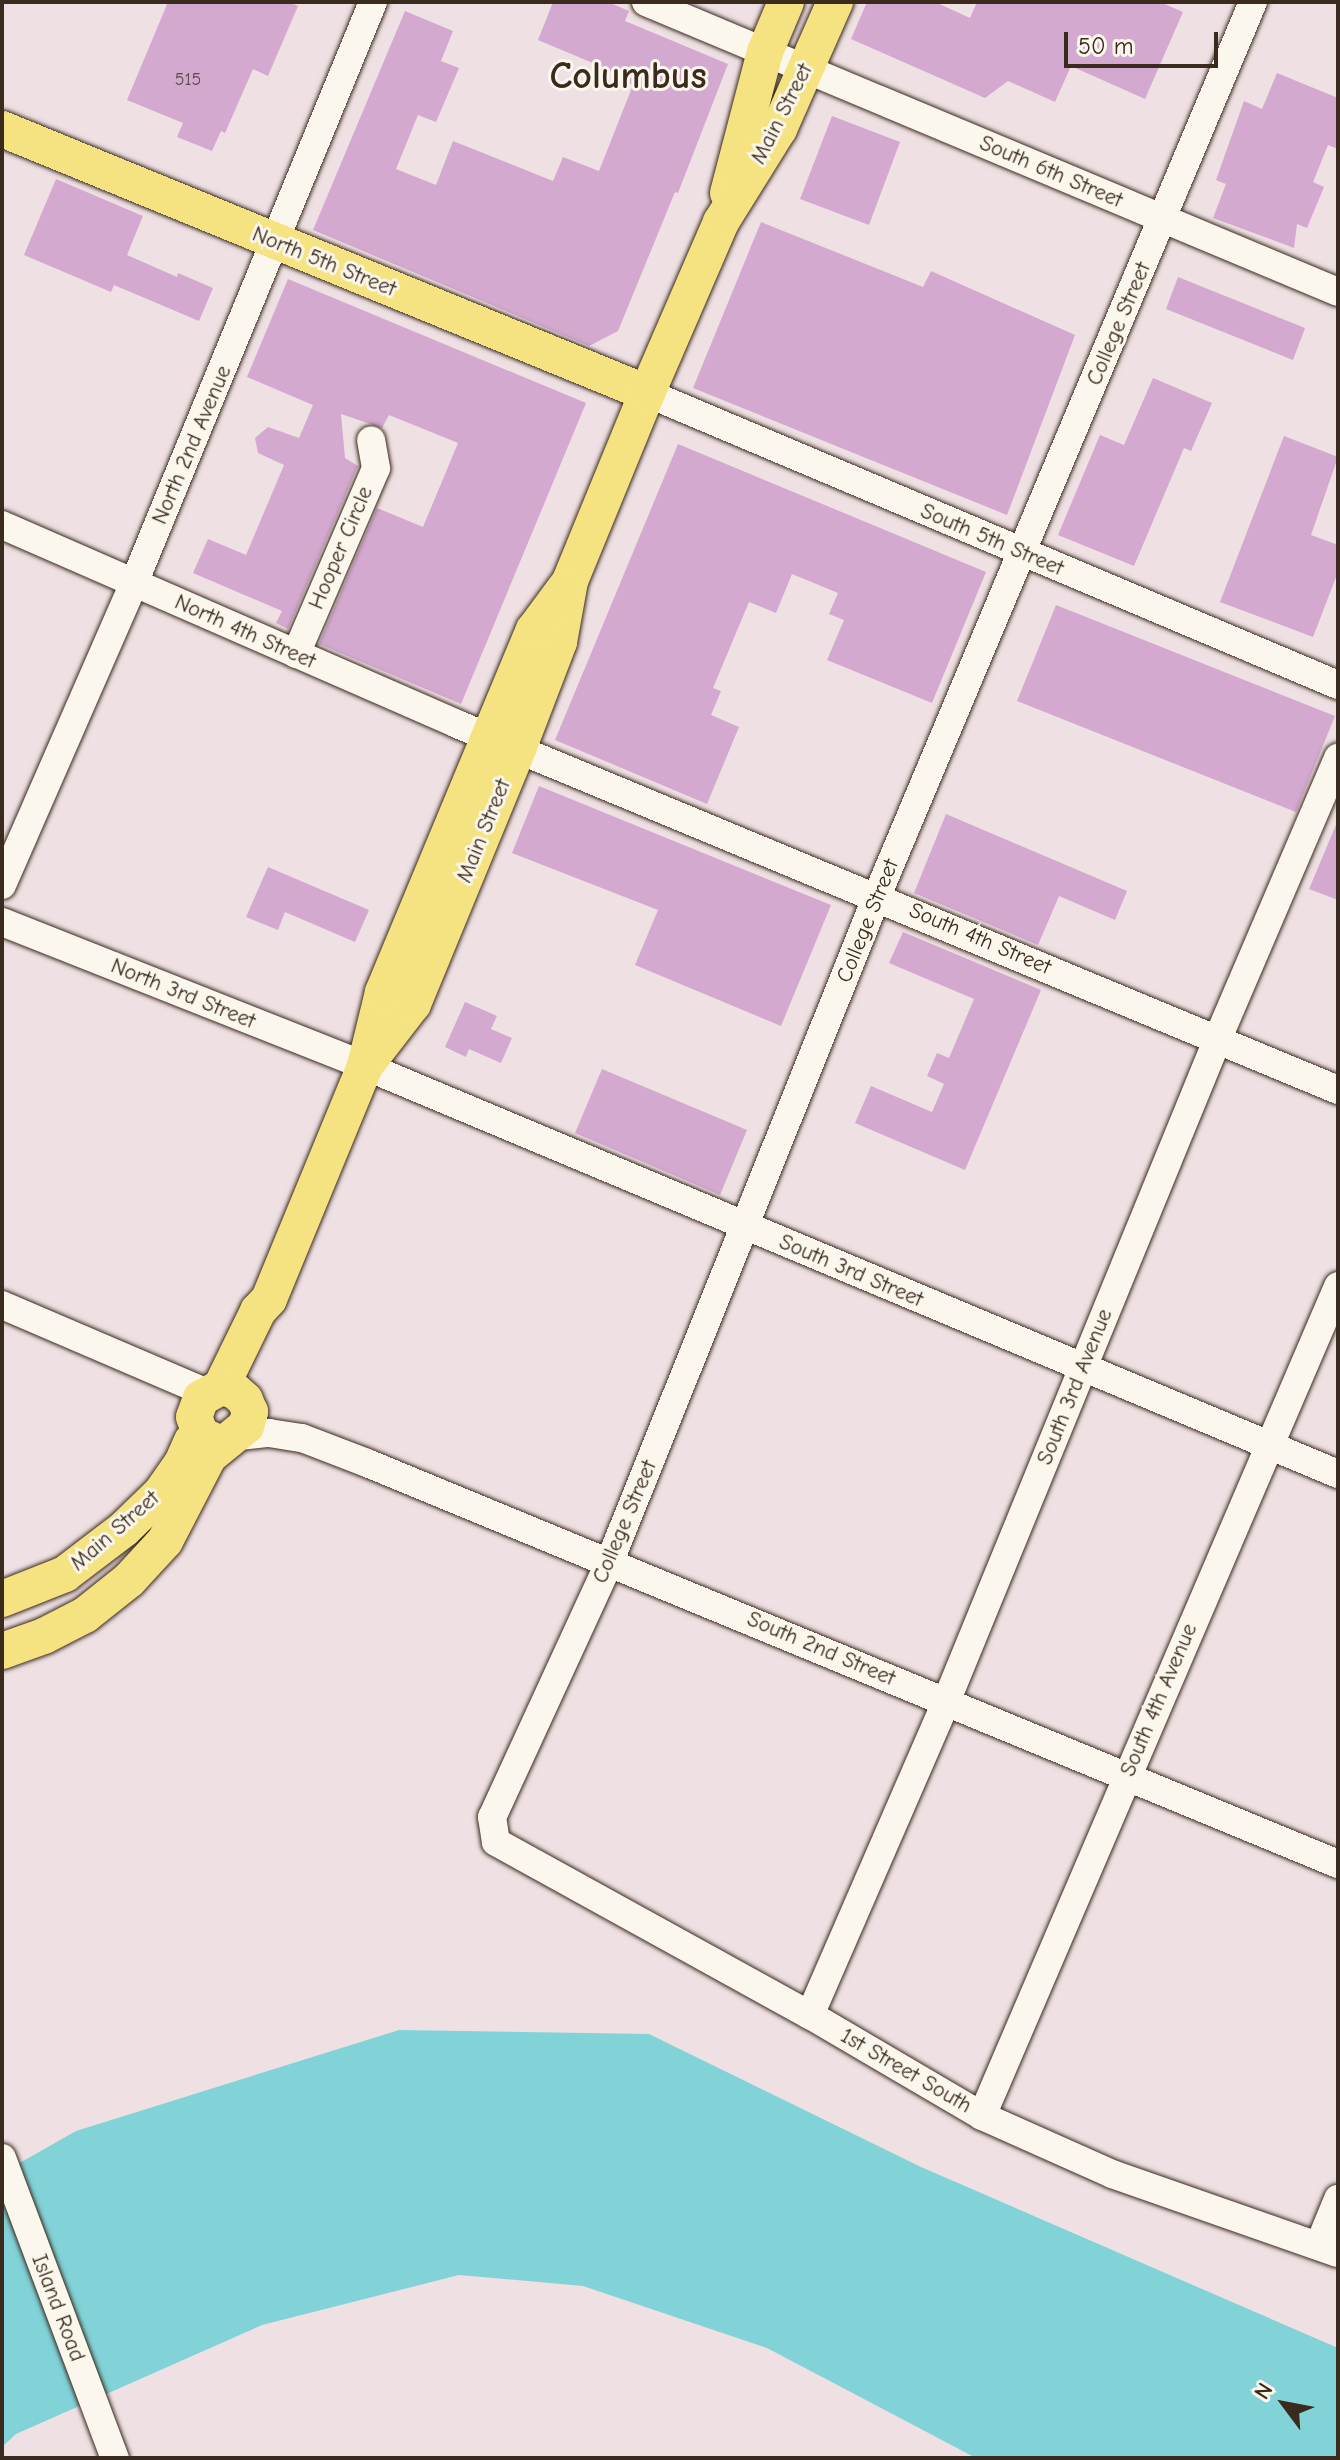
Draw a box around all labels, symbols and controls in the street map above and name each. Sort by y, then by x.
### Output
scale bar [1068,16,1222,66]
text: 50 m [1078,32,1134,60]
district label: Columbus [549,54,707,100]
street label: Main Street [745,59,819,169]
house number: 515 [175,69,201,91]
street label: South 6th Street [975,130,1127,214]
street label: North 5th Street [248,221,400,303]
street label: College Street [1081,259,1157,389]
street label: North 2nd Avenue [147,362,237,528]
street label: Hooper Circle [303,483,379,613]
street label: South 5th Street [916,498,1068,582]
street label: North 4th Street [170,589,320,675]
street label: Main Street [451,775,517,887]
street label: College Street [831,855,905,987]
street label: South 4th Street [905,897,1055,981]
street label: North 3rd Street [107,953,259,1035]
street label: South 3rd Street [775,1229,927,1313]
street label: South 3rd Avenue [1032,1305,1118,1469]
street label: College Street [587,1457,663,1587]
street label: Main Street [65,1485,165,1577]
street label: South 2nd Street [743,1606,899,1692]
street label: South 4th Avenue [1115,1620,1203,1780]
street label: 1st Street South [836,2023,976,2119]
street label: Island Road [25,2251,91,2365]
north arrow [1244,2364,1324,2444]
text: N [1249,2378,1278,2404]

